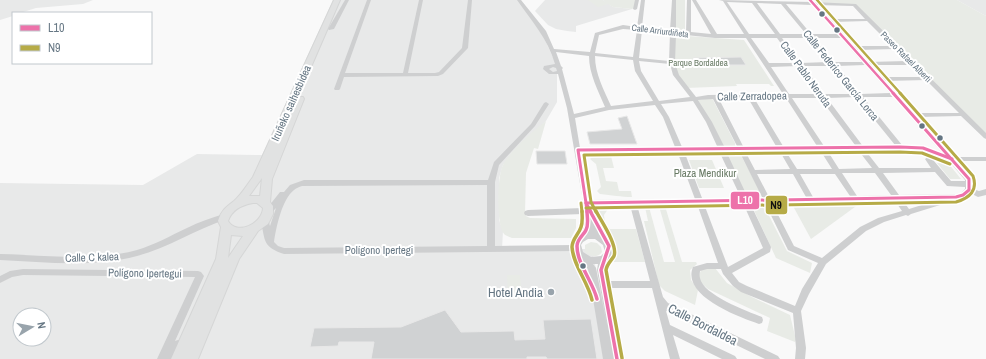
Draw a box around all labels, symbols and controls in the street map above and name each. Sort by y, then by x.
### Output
unlabelled marker [817,9,827,19]
legend [12,12,152,64]
text: L10 [48,20,64,36]
street label: Calle Arriurdiñeta [631,22,689,40]
unlabelled marker [832,25,842,35]
street label: Calle Federico García Lorca [800,27,882,123]
street label: Paseo Rafael Alberti [878,29,934,85]
street label: Calle Pablo Neruda [777,38,835,110]
text: N9 [48,40,61,56]
park label: Parque Bordaldea [668,57,728,69]
street label: Iruñeko saihesbidea [268,63,314,143]
street label: Calle Zerradopea [717,88,787,104]
unlabelled marker [917,121,927,131]
unlabelled marker [935,133,945,143]
park label: Plaza Mendikur [674,166,736,180]
line badge: L10 [730,191,760,210]
text: L10 [737,193,753,207]
line badge: N9 [765,195,788,215]
text: N9 [770,198,782,212]
street label: Polígono Ipertegi [345,243,413,257]
street label: Calle C kalea [65,249,119,265]
unlabelled marker [578,261,588,271]
street label: Polígono Ipertegui [108,265,182,281]
place label: Hotel Andia [488,284,543,301]
marker: Hotel Andia [546,287,556,297]
street label: Calle Bordaldea [665,300,740,349]
north arrow [12,307,52,347]
text: N [34,321,49,330]

